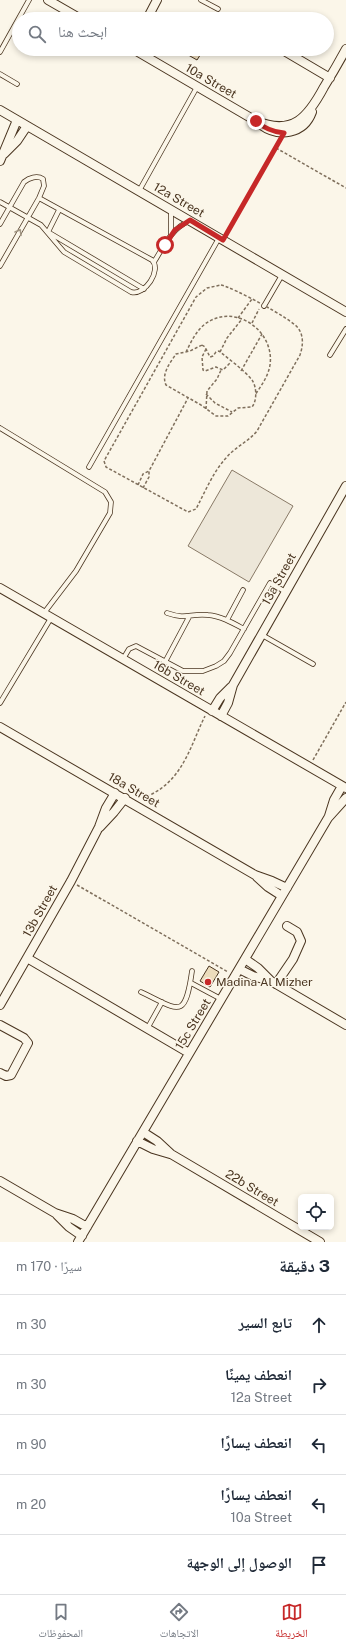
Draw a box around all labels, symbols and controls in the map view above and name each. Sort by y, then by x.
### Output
search box [12,12,334,56]
icon: search [26,23,48,45]
text: ابحث هنا [58,23,107,40]
street label: 10a Street [183,61,239,101]
route end [247,112,265,130]
street label: 12a Street [151,180,207,220]
one-way arrow [15,229,22,236]
route start [156,236,174,254]
street label: 13a Street [259,550,299,607]
street label: 16b Street [151,658,208,699]
street label: 18a Street [106,770,163,811]
street label: 13b Street [20,882,60,940]
place label: Madina Al Mizher [216,975,313,989]
marker: Madina Al Mizher [203,977,213,987]
street label: 15c Street [172,996,214,1052]
street label: 22b Street [223,1167,281,1209]
map controls [298,1194,334,1230]
button: locate [298,1194,334,1230]
text: 3 دقيقة [279,1256,330,1276]
text: سيرًا · 170 m [16,1259,82,1274]
text: تابع السير [239,1314,292,1331]
icon: ahead [308,1314,330,1336]
text: 30 m [16,1317,46,1332]
text: انعطف يمينًا [225,1366,292,1383]
icon: right [308,1374,330,1396]
text: 30 m [16,1377,46,1392]
text: 12a Street [231,1390,292,1405]
text: انعطف يسارًا [221,1434,292,1451]
icon: left [308,1434,330,1456]
text: 90 m [16,1437,46,1452]
text: انعطف يسارًا [221,1486,292,1503]
icon: left [308,1494,330,1516]
text: 20 m [16,1497,46,1512]
text: 10a Street [230,1510,292,1525]
text: الوصول إلى الوجهة [187,1554,292,1571]
icon: arrive [308,1554,330,1576]
tab: المحفوظات [38,1601,83,1644]
tab: الاتجاهات [160,1601,199,1644]
tab: الخريطة [275,1601,308,1644]

